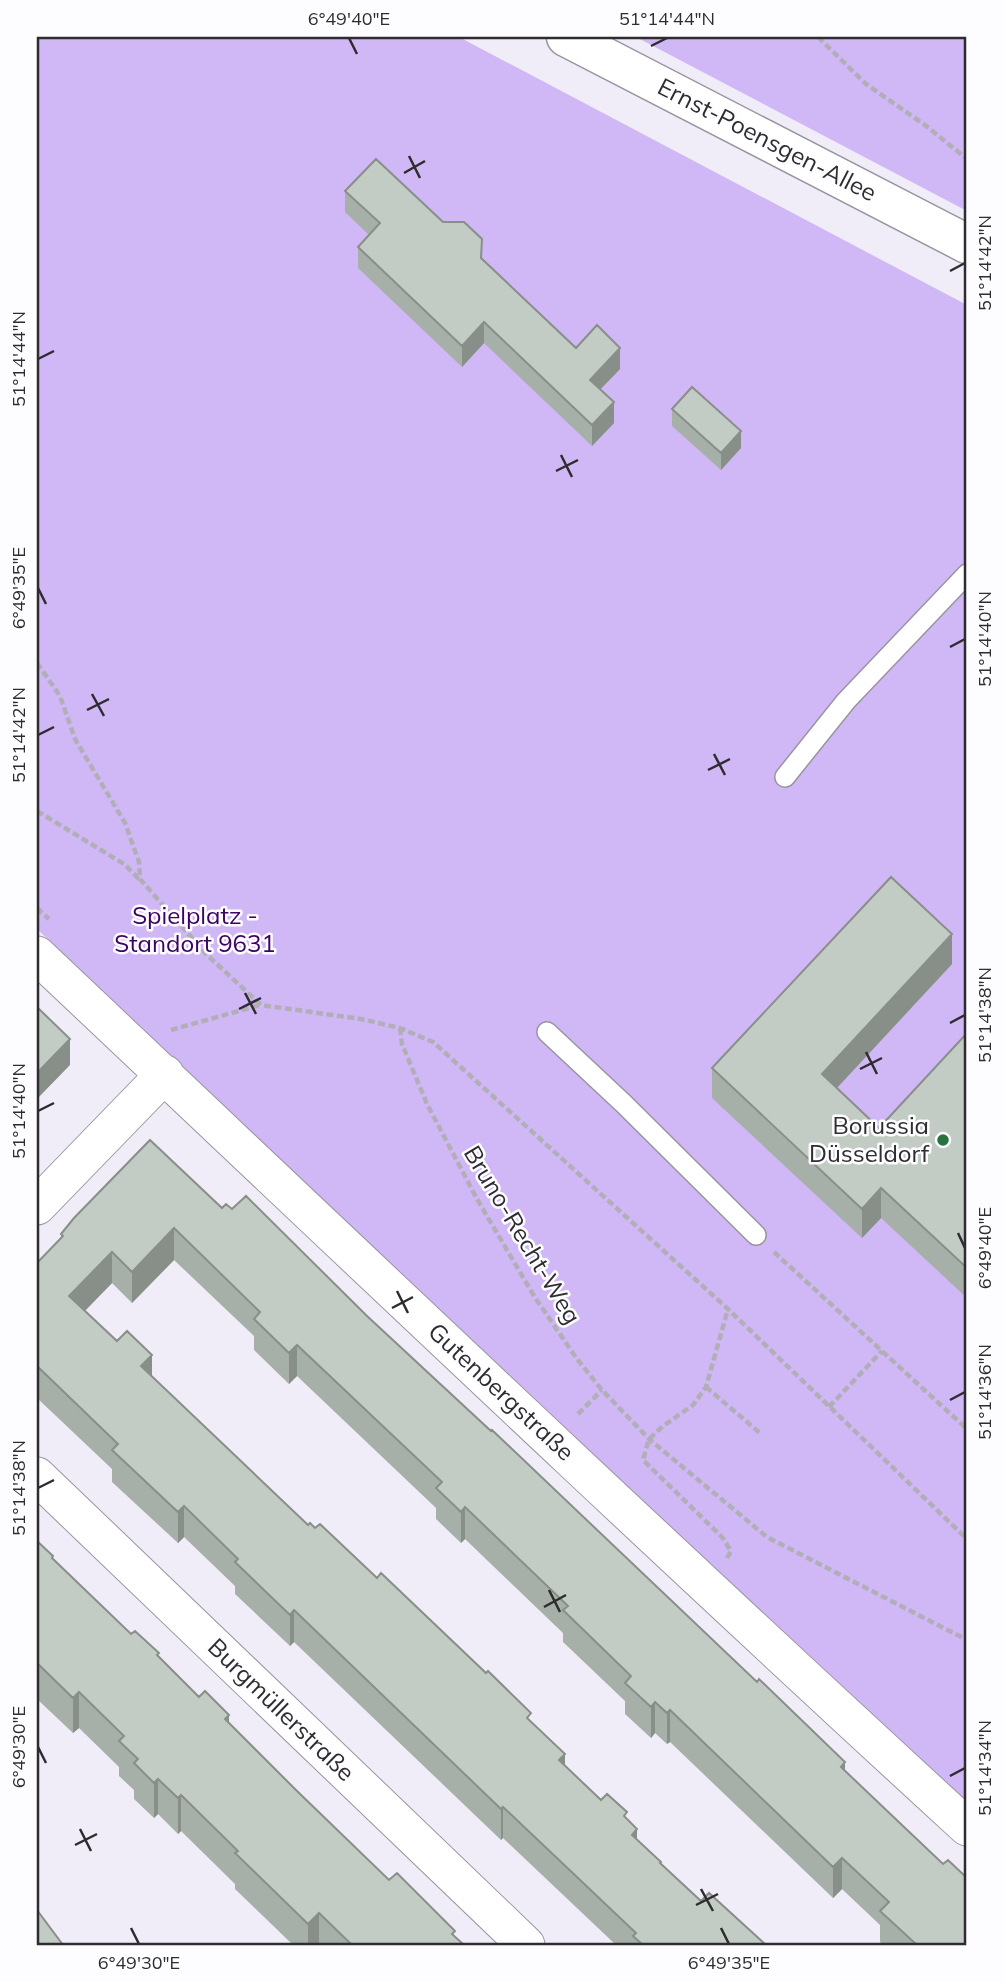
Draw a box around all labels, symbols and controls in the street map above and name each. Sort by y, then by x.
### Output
text: 6°49'40"E [308,7,390,30]
text: 51°14'44"N [619,7,715,30]
street label: Ernst-Poensgen-Allee [653,71,882,207]
text: 51°14'42"N [973,215,996,311]
text: 51°14'44"N [7,311,30,407]
text: 6°49'35"E [7,547,30,629]
text: 51°14'40"N [973,591,996,687]
text: 51°14'42"N [7,687,30,783]
park label: Spielplatz - Standort 9631 [114,900,276,958]
text: 51°14'38"N [973,967,996,1063]
text: 51°14'40"N [7,1063,30,1159]
place label: Borussia Düsseldorf [809,1110,930,1168]
marker: Borussia Düsseldorf [935,1132,951,1148]
street label: Bruno-Recht-Weg [458,1140,588,1329]
text: 6°49'40"E [973,1207,996,1289]
street label: Gutenbergstraße [422,1316,581,1467]
text: 51°14'36"N [973,1344,996,1440]
text: 51°14'38"N [7,1440,30,1536]
street label: Burgmüllerstraße [202,1632,361,1787]
text: 6°49'30"E [7,1706,30,1788]
text: 51°14'34"N [973,1720,996,1816]
text: 6°49'30"E [98,1951,180,1974]
text: 6°49'35"E [688,1951,770,1974]

